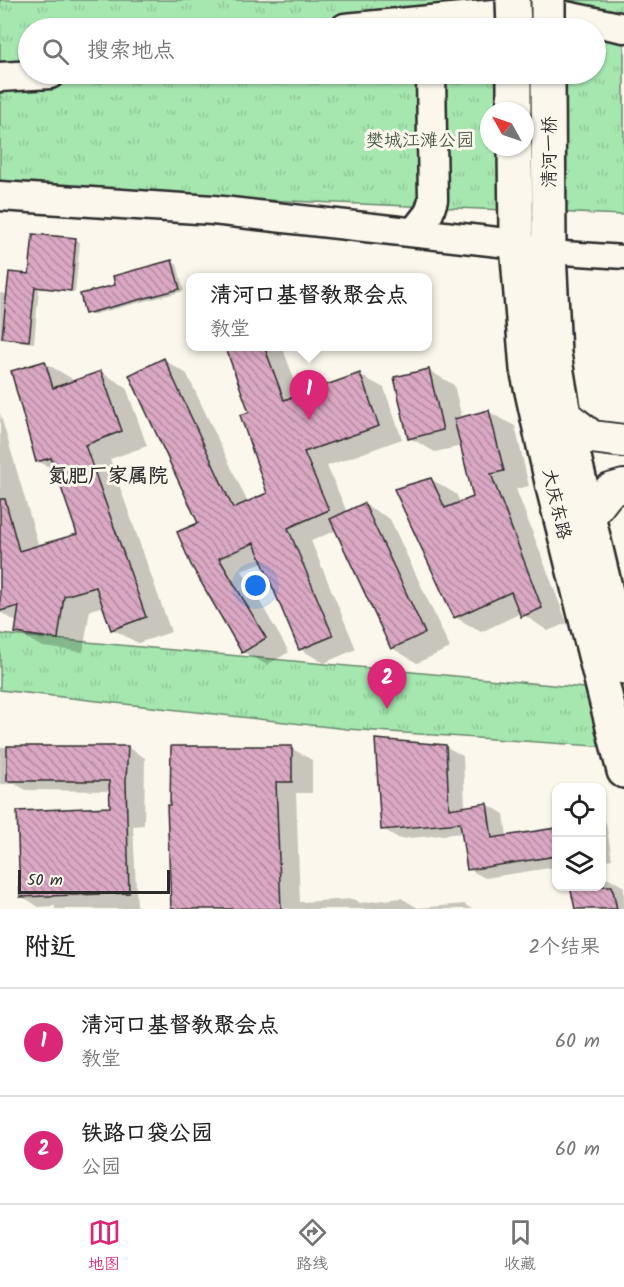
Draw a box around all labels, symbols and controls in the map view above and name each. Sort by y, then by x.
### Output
search box [18,18,606,84]
text: 搜索地点 [87,34,175,69]
icon: search [39,35,72,68]
north arrow [480,102,534,156]
street label: 清河一桥 [536,116,565,188]
park label: 樊城江滩公园 [366,127,474,156]
popup [186,273,432,351]
text: 清河口基督教聚会点 [210,279,408,314]
text: 教堂 [210,314,250,346]
pin: 1 [290,370,328,420]
district label: 氮肥厂家属院 [48,461,168,493]
street label: 大庆东路 [533,466,578,543]
your location [241,571,270,600]
pin: 2 [368,660,406,709]
map controls [552,783,606,891]
button: locate [552,783,606,837]
button: layers [552,837,606,891]
scale bar [18,867,170,894]
text: 50 m [27,868,63,893]
text: 附近 [24,927,76,969]
text: 2个结果 [528,932,600,964]
text: 清河口基督教聚会点 [81,1009,279,1044]
text: 1 [40,1026,47,1058]
text: 60 m [555,1026,600,1058]
text: 教堂 [81,1044,121,1076]
text: 铁路口袋公园 [81,1117,213,1152]
text: 2 [38,1134,49,1166]
text: 60 m [555,1134,600,1166]
text: 公园 [81,1152,121,1184]
tab: 地图 [88,1216,121,1277]
tab: 路线 [296,1216,329,1277]
tab: 收藏 [504,1216,537,1277]

